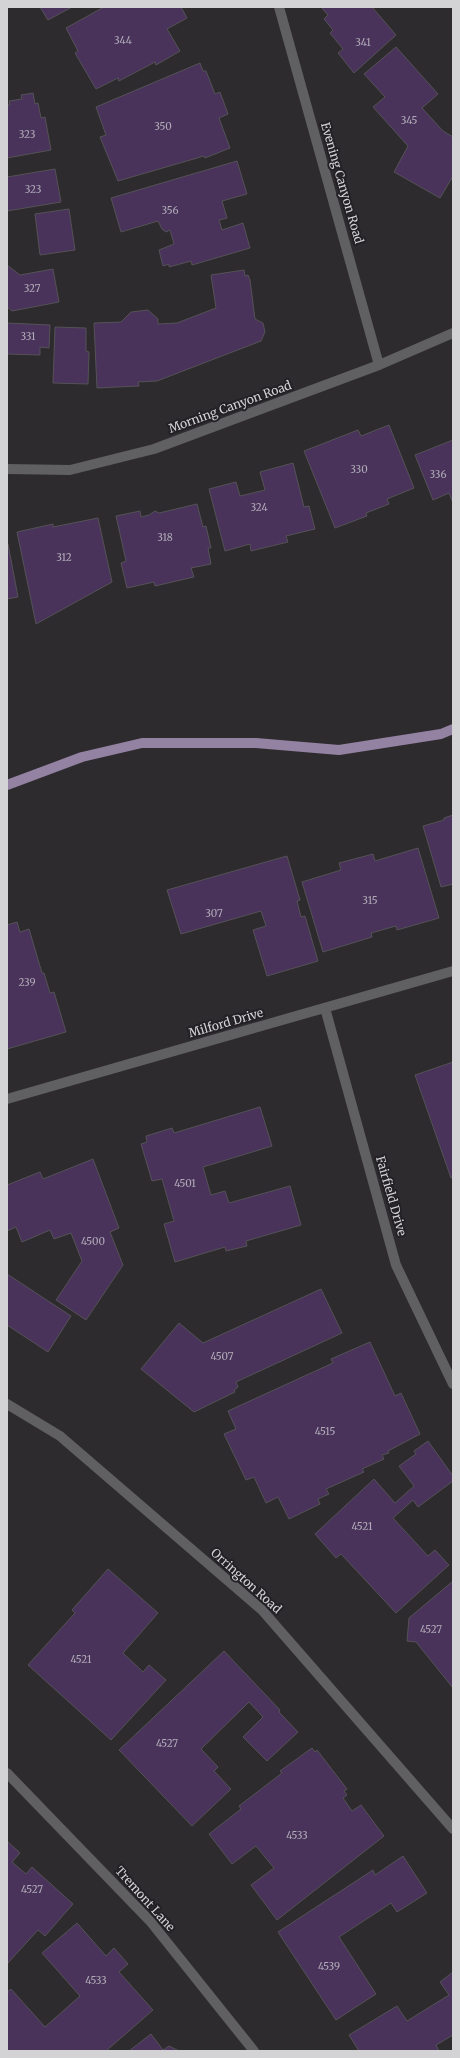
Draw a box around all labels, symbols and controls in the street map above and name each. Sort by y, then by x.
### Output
house number: 344 [114,34,132,47]
house number: 341 [355,36,371,49]
house number: 345 [401,114,418,127]
house number: 350 [154,120,172,133]
street label: Evening Canyon Road [318,120,367,245]
house number: 323 [19,128,36,141]
house number: 323 [25,183,42,196]
house number: 356 [162,204,178,217]
house number: 327 [24,282,41,295]
house number: 331 [20,330,36,343]
street label: Morning Canyon Road [166,377,293,436]
house number: 330 [350,463,368,476]
house number: 336 [430,468,446,481]
house number: 324 [250,501,268,514]
house number: 318 [157,531,173,544]
house number: 312 [56,551,72,564]
house number: 315 [362,894,378,907]
house number: 307 [205,907,223,920]
house number: 239 [18,976,36,989]
street label: Milford Drive [187,1005,265,1040]
street label: Fairfield Drive [373,1154,410,1237]
house number: 4501 [174,1177,196,1190]
house number: 4500 [81,1235,105,1248]
house number: 4507 [211,1350,234,1363]
house number: 4515 [315,1425,335,1438]
house number: 4521 [352,1520,373,1533]
street label: Orrington Road [208,1545,285,1616]
house number: 4527 [420,1623,442,1636]
house number: 4521 [71,1653,92,1666]
house number: 4527 [156,1737,178,1750]
house number: 4533 [286,1829,308,1842]
street label: Tremont Lane [112,1863,178,1934]
house number: 4527 [21,1883,43,1896]
house number: 4539 [318,1960,340,1973]
house number: 4533 [85,1974,107,1987]

